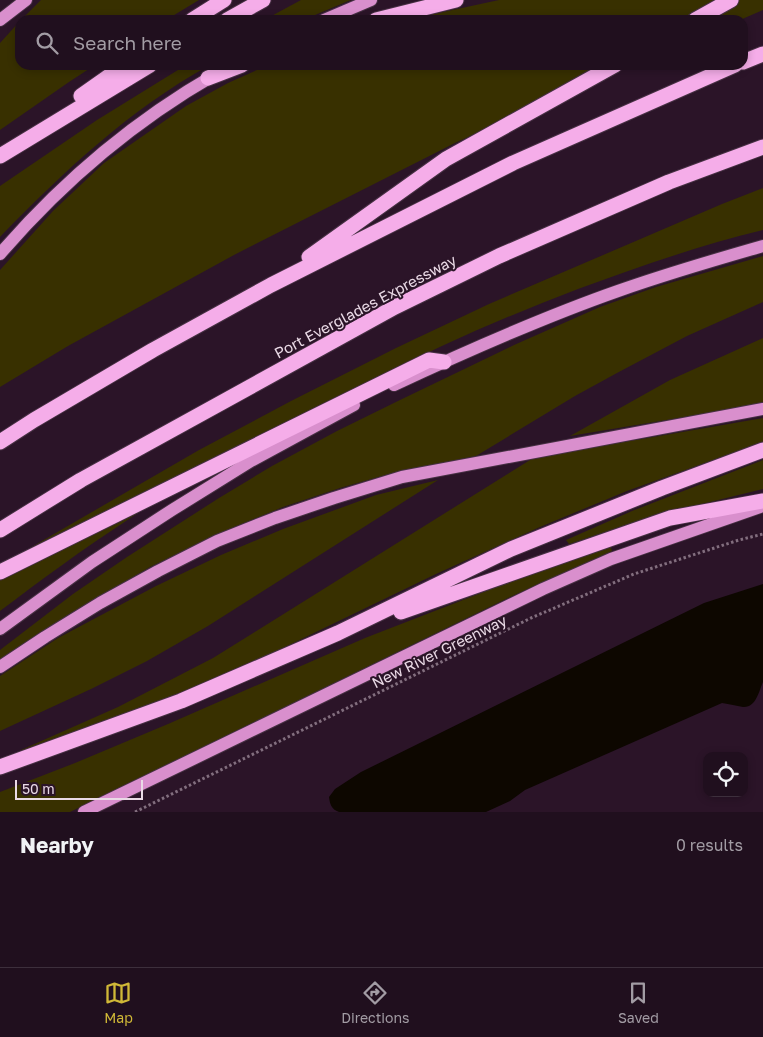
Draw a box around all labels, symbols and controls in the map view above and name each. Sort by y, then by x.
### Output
search box [15,15,748,70]
icon: search [33,29,61,57]
text: Search here [73,31,182,54]
street label: Port Everglades Expressway [271,250,460,362]
street label: New River Greenway [369,610,510,691]
map controls [703,752,748,797]
button: locate [703,752,748,797]
scale bar [15,777,142,800]
text: 50 m [22,780,55,797]
text: Nearby [20,832,94,858]
text: 0 results [676,835,743,855]
tab: Map [104,979,133,1026]
tab: Directions [341,979,410,1026]
tab: Saved [618,979,659,1026]

